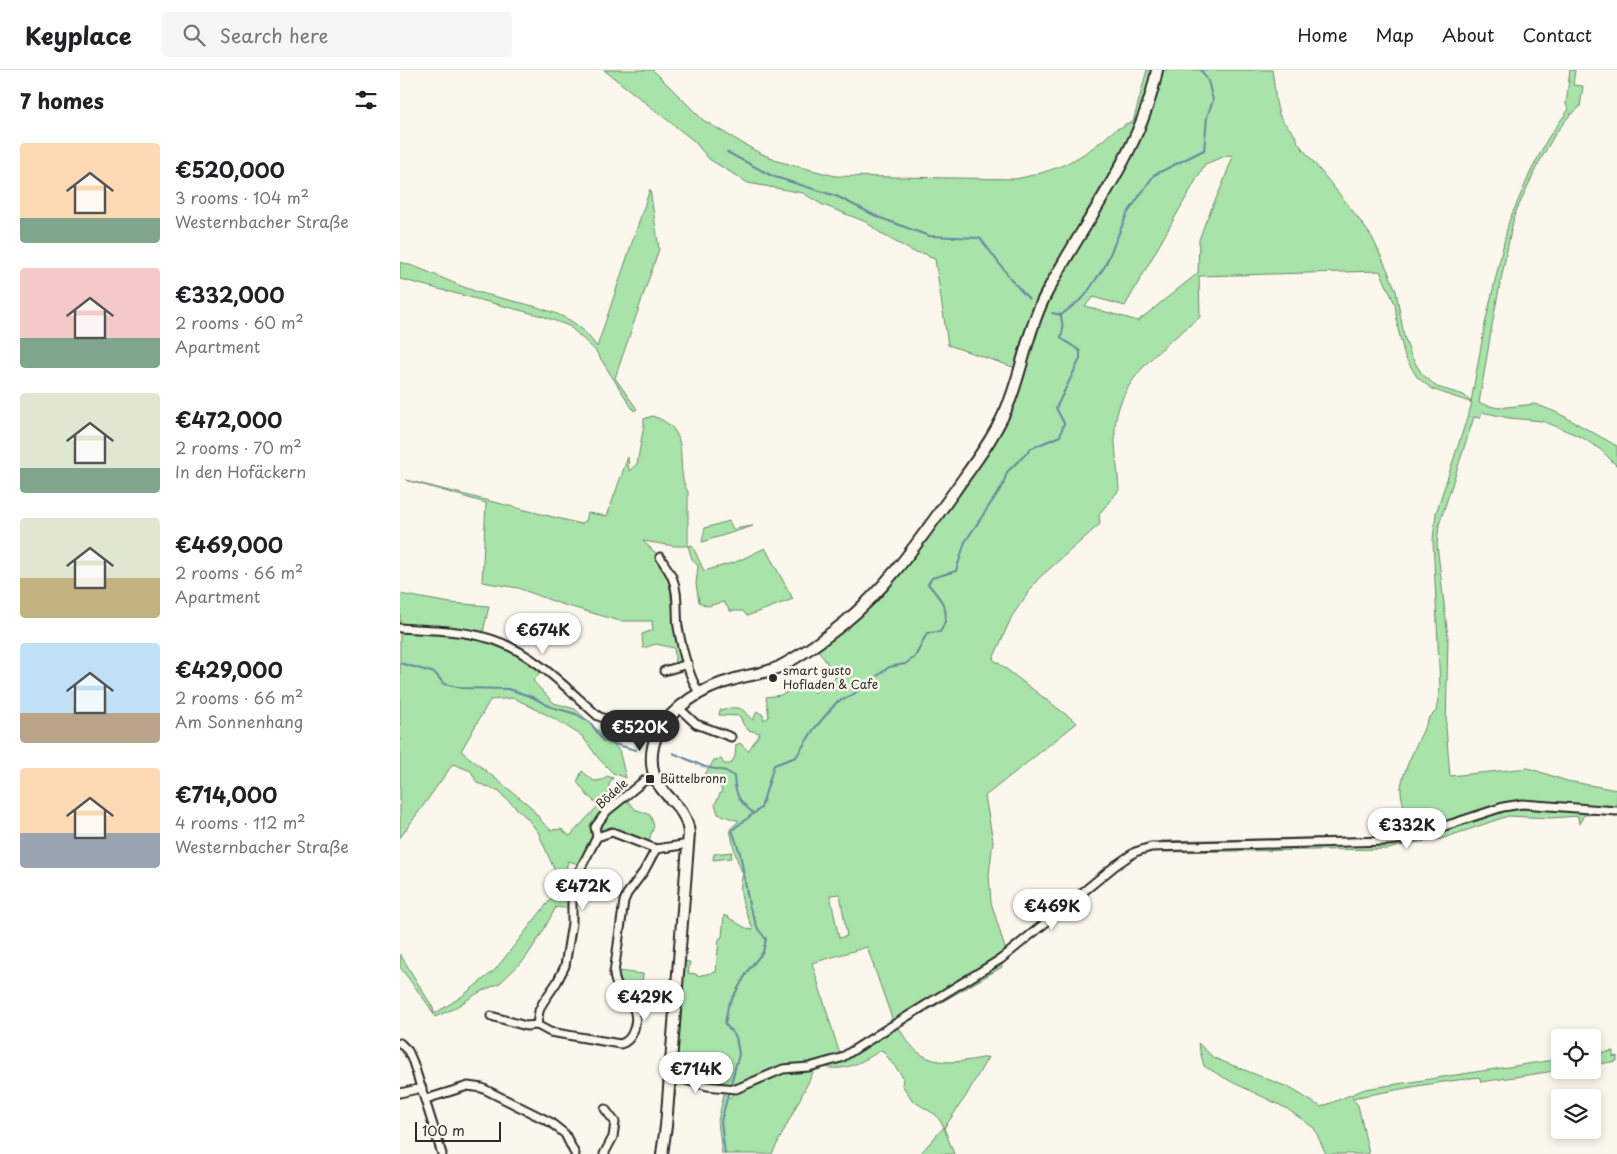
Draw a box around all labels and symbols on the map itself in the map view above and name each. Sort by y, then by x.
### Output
pin: €674K [508,612,578,655]
place label: smart gusto Hofladen & Cafe [783,661,878,693]
marker: smart gusto Hofladen & Cafe [767,672,779,684]
pin: €520K [605,710,675,752]
place label: Büttelbronn [660,769,726,787]
marker: Büttelbronn [644,773,656,785]
street label: Bödele [591,774,632,813]
pin: €332K [1372,808,1442,850]
pin: €472K [548,868,618,911]
pin: €469K [1017,888,1087,931]
pin: €429K [610,980,680,1022]
pin: €714K [661,1052,731,1094]
scale bar [415,1119,501,1142]

